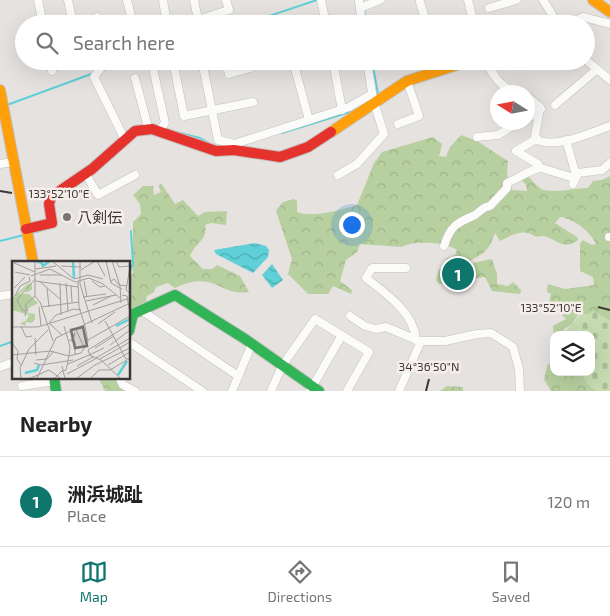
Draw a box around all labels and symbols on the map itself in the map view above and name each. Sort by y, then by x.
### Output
north arrow [490,85,535,130]
text: 133°52'10"E [28,186,90,200]
place label: 八剣伝 [77,208,122,226]
marker: 八剣伝 [61,211,73,223]
your location [339,212,365,238]
pin: 1 [442,255,474,293]
inset map [12,261,130,378]
text: 133°52'10"E [520,300,582,314]
text: 34°36'50"N [399,359,459,373]

